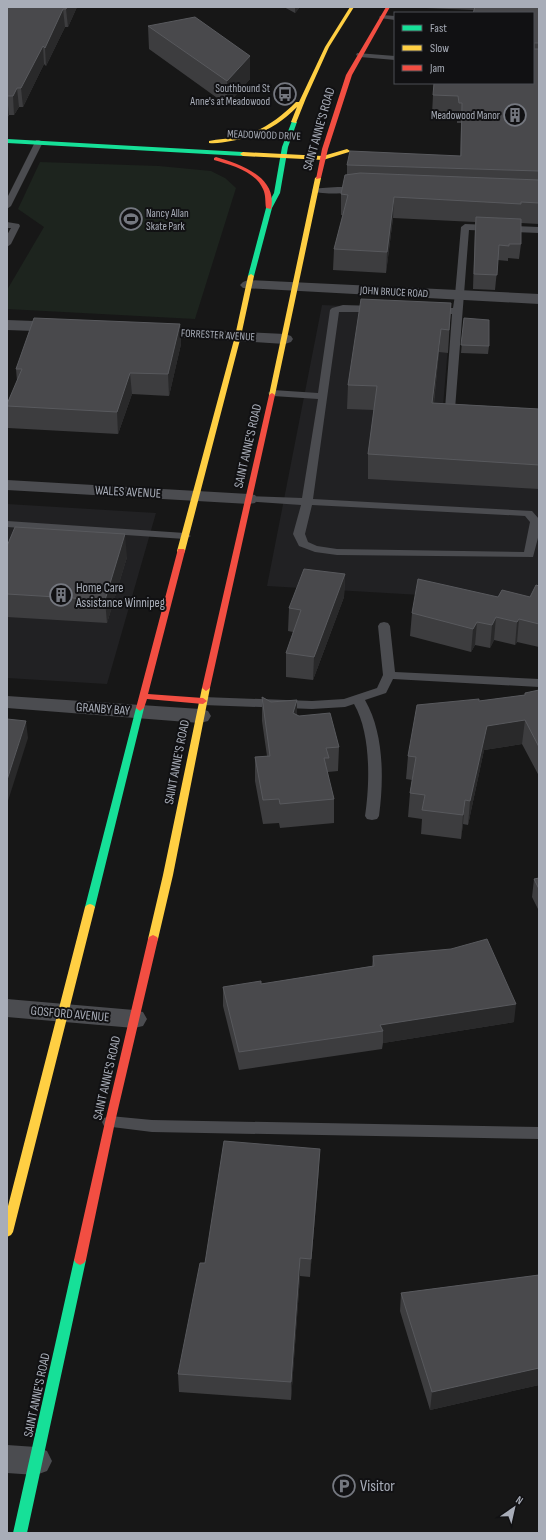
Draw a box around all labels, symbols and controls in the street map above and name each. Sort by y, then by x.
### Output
legend [394,12,534,84]
text: Fast [430,21,447,36]
text: Slow [430,41,449,56]
text: Jam [429,61,445,76]
bus stop icon: Southbound St Anne's at Meadowood [272,81,298,107]
place label: Southbound St Anne's at Meadowood [189,82,271,108]
street label: SAINT ANNE'S ROAD [299,86,339,172]
building icon: Meadowood Manor [502,102,528,128]
place label: Meadowood Manor [431,109,500,122]
street label: MEADOWOOD DRIVE [227,127,301,143]
sports icon: Nancy Allan Skate Park [118,206,144,232]
place label: Nancy Allan Skate Park [146,207,189,233]
street label: JOHN BRUCE ROAD [359,284,428,300]
street label: FORRESTER AVENUE [181,327,255,343]
street label: SAINT ANNE'S ROAD [231,402,265,490]
street label: WALES AVENUE [94,482,162,502]
place label: Home Care Assistance Winnipeg [75,580,165,611]
building icon: Home Care Assistance Winnipeg [48,582,74,608]
street label: GRANBY BAY [76,699,131,719]
street label: SAINT ANNE'S ROAD [161,718,193,806]
street label: GOSFORD AVENUE [30,1003,110,1025]
street label: SAINT ANNE'S ROAD [90,1034,124,1122]
street label: SAINT ANNE'S ROAD [20,1351,54,1439]
parking icon: Visitor [331,1473,357,1499]
place label: Visitor [360,1477,395,1496]
north arrow [494,1488,534,1528]
text: N [513,1493,525,1507]

